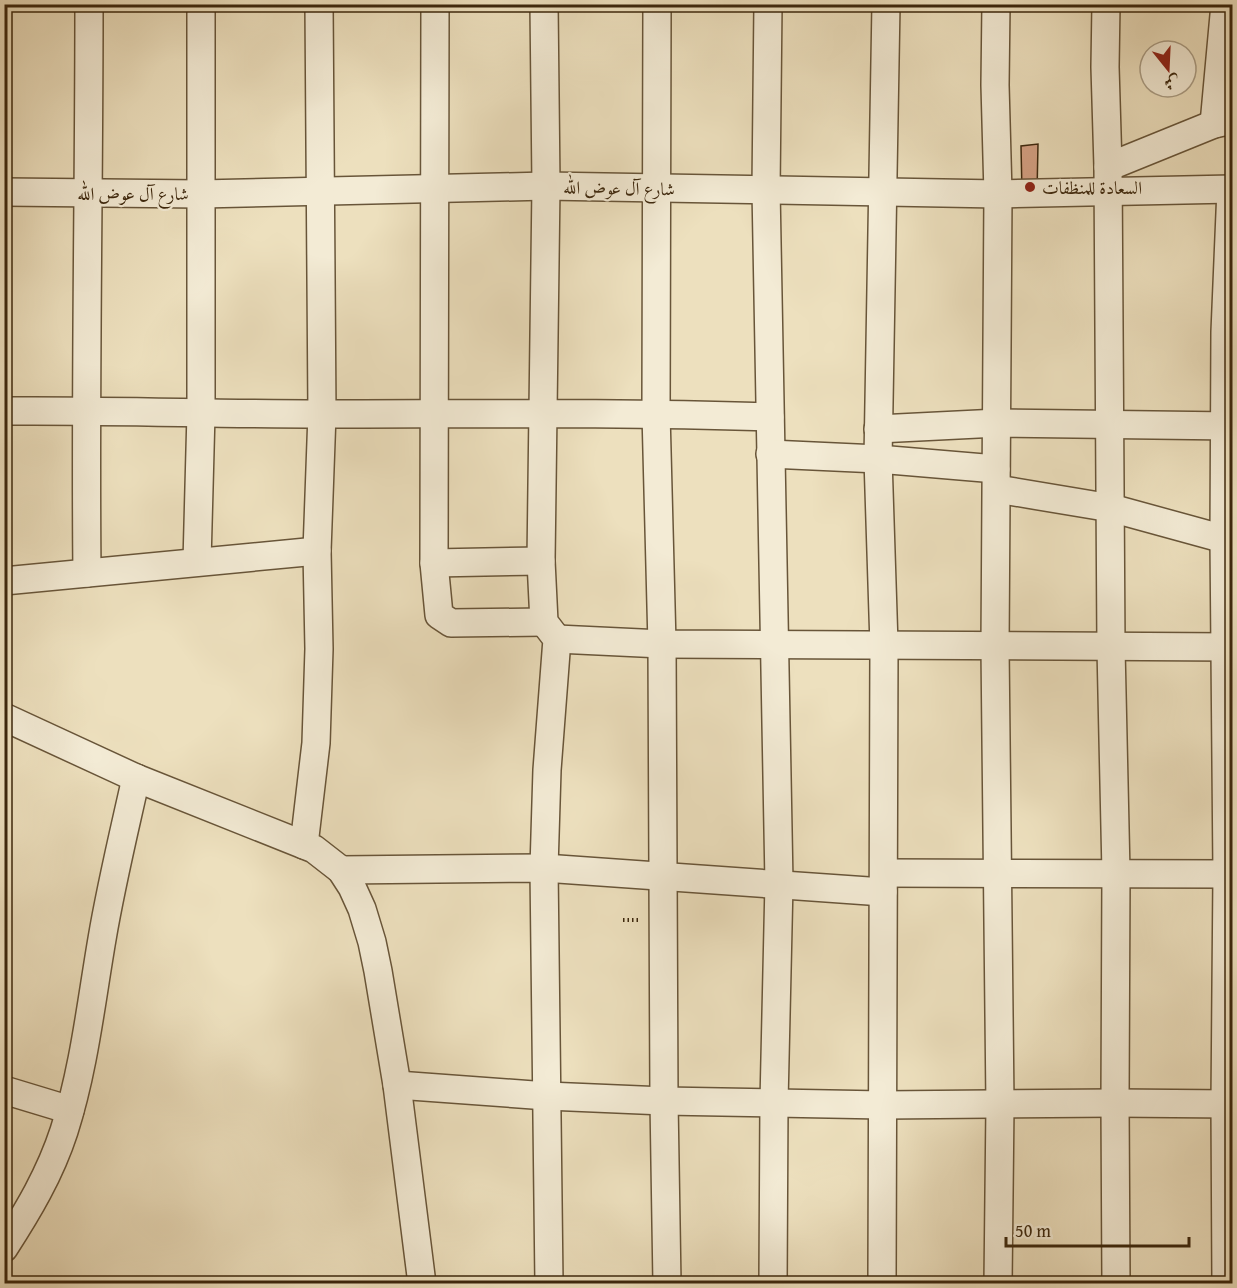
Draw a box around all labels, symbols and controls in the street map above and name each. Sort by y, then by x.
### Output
north arrow [1138,39,1198,99]
text: ش [1161,69,1184,97]
street label: شارع آل عوض الله [563,174,675,204]
place label: السعادة للمنظفات [1042,174,1142,201]
street label: شارع آل عوض الله [77,180,189,209]
marker: السعادة للمنظفات [1023,180,1037,194]
scale bar [1006,1210,1189,1248]
text: 50 m [1015,1217,1051,1244]

